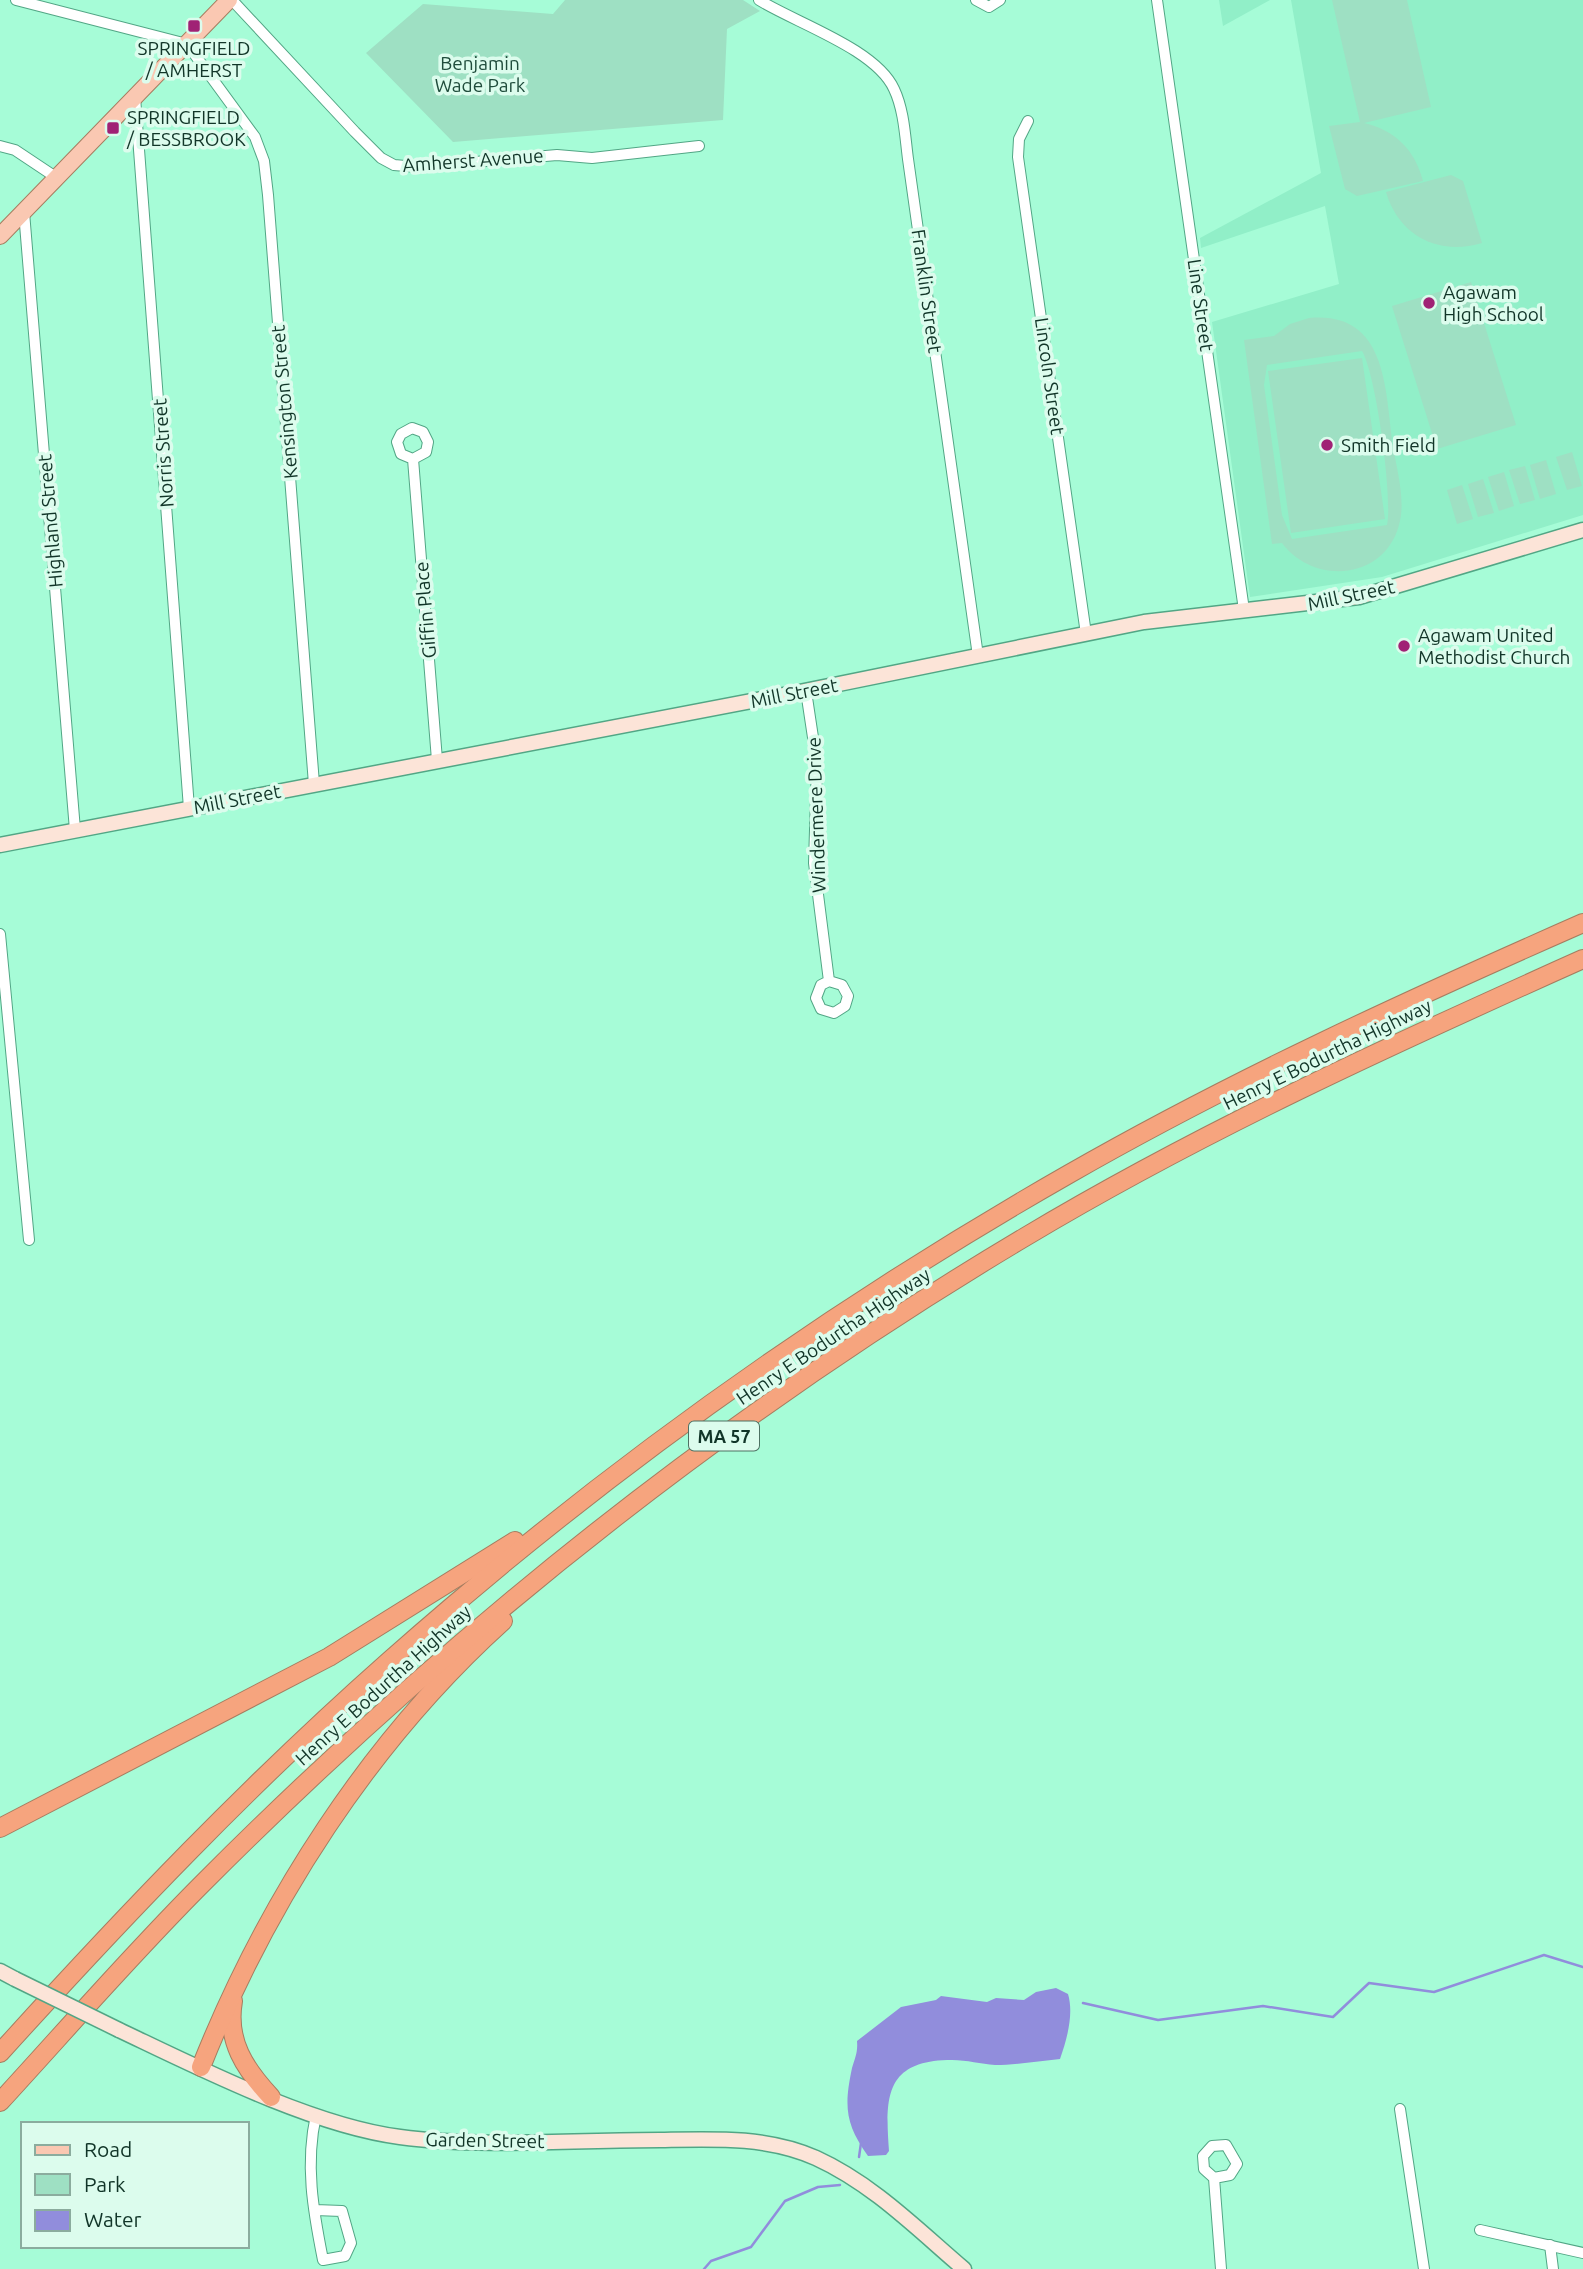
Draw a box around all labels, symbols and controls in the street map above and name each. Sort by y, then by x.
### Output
marker: SPRINGFIELD / AMHERST [186,18,202,34]
place label: SPRINGFIELD / AMHERST [138,37,250,81]
park label: Benjamin Wade Park [435,52,526,96]
place label: SPRINGFIELD / BESSBROOK [126,106,246,150]
marker: SPRINGFIELD / BESSBROOK [105,120,121,136]
street label: Amherst Avenue [402,144,544,176]
street label: Franklin Street [907,228,947,355]
street label: Line Street [1184,257,1218,353]
place label: Agawam High School [1443,281,1544,325]
marker: Agawam High School [1421,295,1437,311]
street label: Lincoln Street [1031,316,1069,437]
street label: Kensington Street [266,324,302,480]
street label: Norris Street [148,397,178,508]
place label: Smith Field [1341,434,1436,456]
marker: Smith Field [1319,437,1335,453]
street label: Highland Street [33,453,67,589]
street label: Giffin Place [410,561,440,659]
street label: Mill Street [1305,575,1397,615]
place label: Agawam United Methodist Church [1418,624,1570,668]
marker: Agawam United Methodist Church [1396,638,1412,654]
street label: Mill Street [748,674,840,712]
street label: Windermere Drive [802,737,830,893]
street label: Mill Street [191,780,283,818]
street label: Henry E Bodurtha Highway [1219,994,1435,1114]
street label: Henry E Bodurtha Highway [732,1263,934,1409]
road number: MA 57 [689,1422,759,1450]
street label: Henry E Bodurtha Highway [291,1600,475,1770]
legend [21,2122,248,2248]
street label: Garden Street [425,2128,545,2152]
text: Road [84,2137,132,2161]
text: Park [84,2172,126,2196]
text: Water [84,2207,142,2231]

